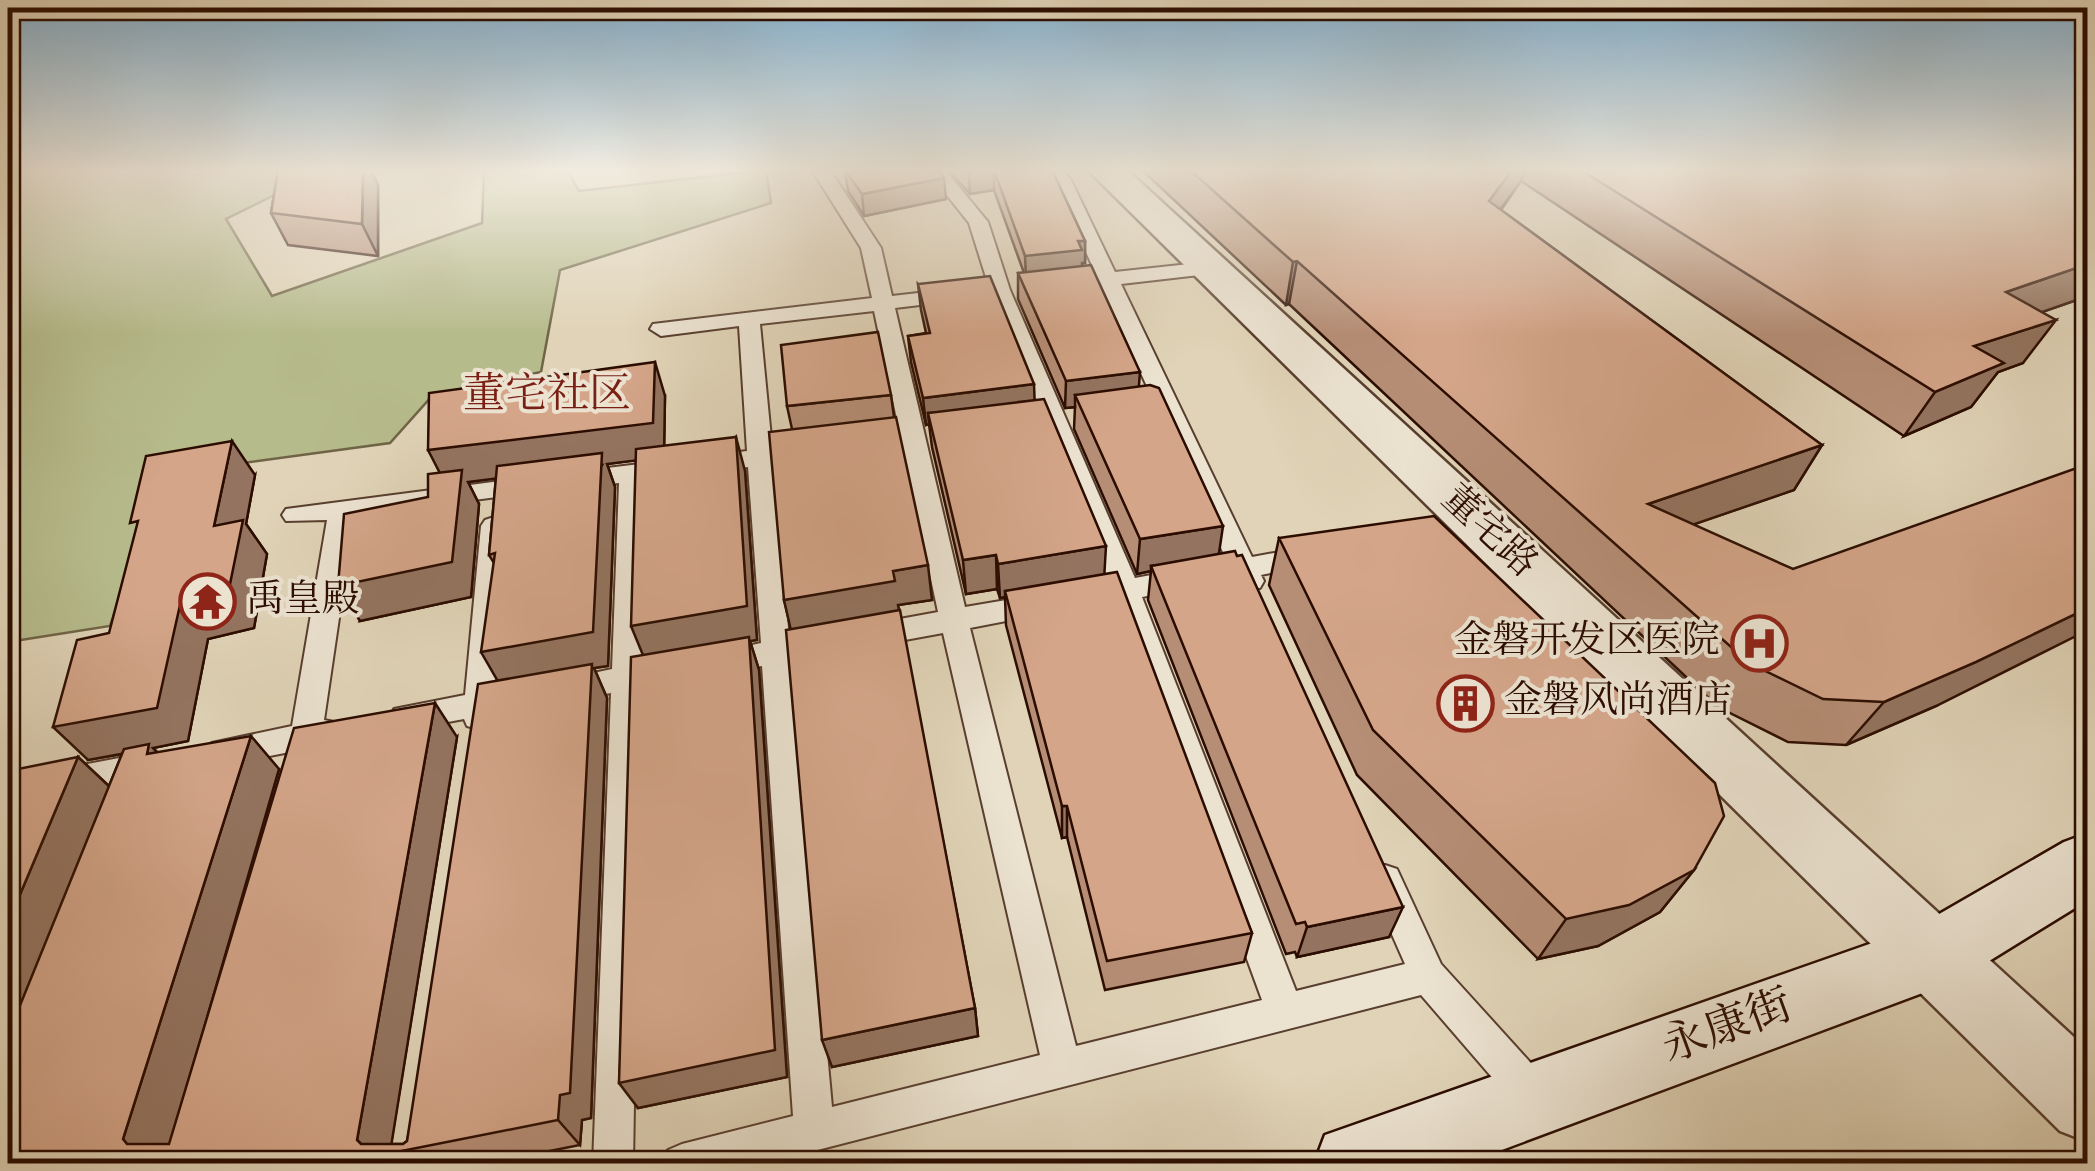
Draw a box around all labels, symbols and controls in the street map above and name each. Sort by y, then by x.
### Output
district label: 董宅社区 [463,367,631,427]
street label: 董宅路 [1428,474,1548,592]
temple icon: 禹皇殿 [177,572,237,632]
place label: 禹皇殿 [246,575,360,629]
hospital icon: 金磐开发区医院 [1729,613,1789,673]
place label: 金磐开发区医院 [1454,616,1720,670]
building icon: 金磐风尚酒店 [1435,673,1495,733]
place label: 金磐风尚酒店 [1504,676,1732,730]
street label: 永康街 [1653,975,1803,1083]

